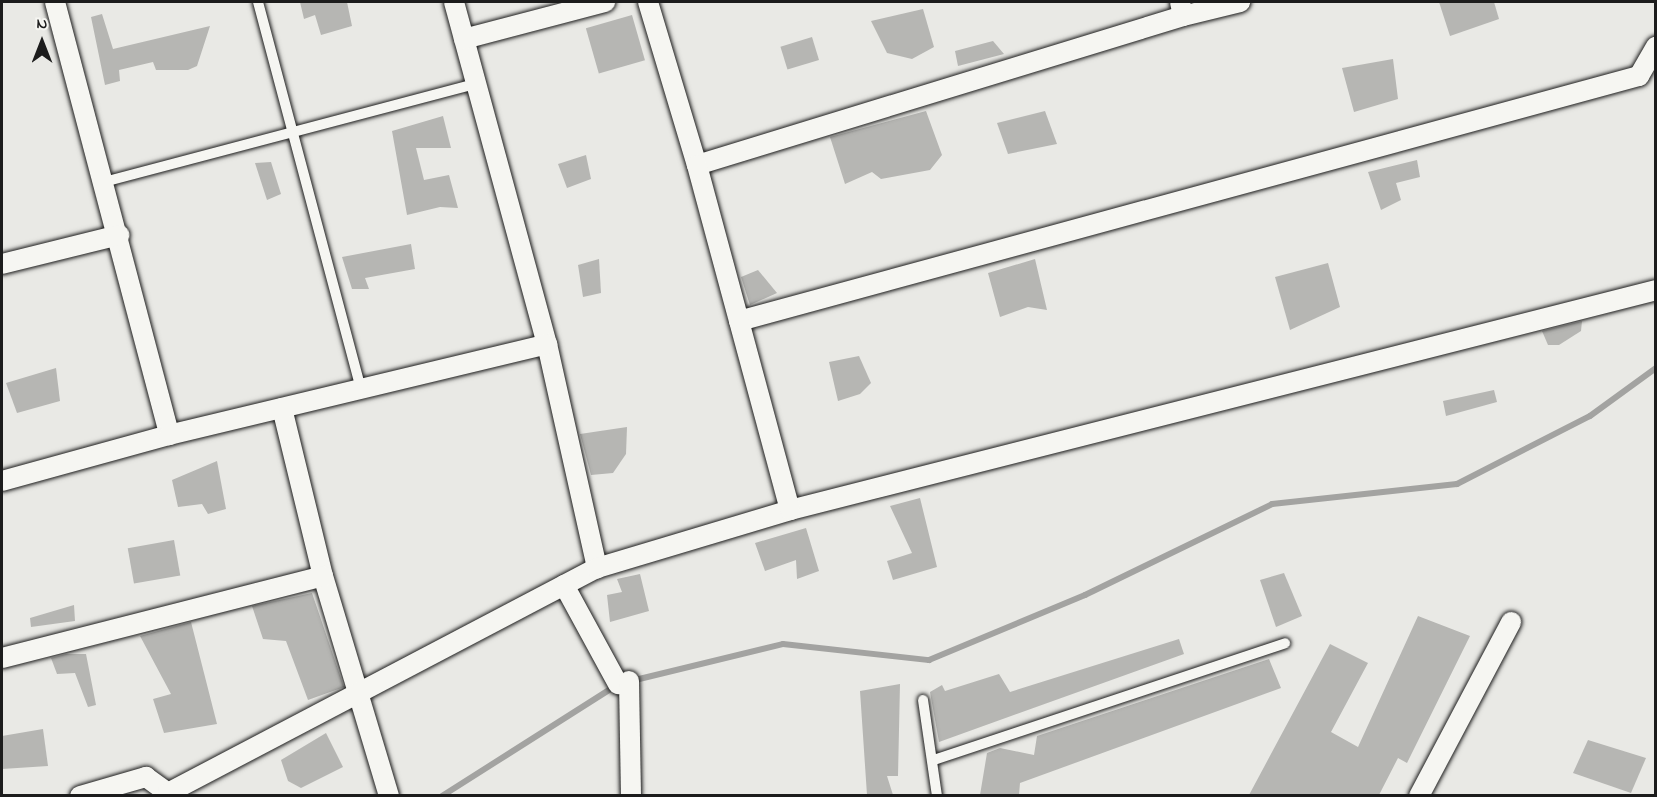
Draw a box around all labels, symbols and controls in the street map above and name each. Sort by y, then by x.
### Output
north arrow [12,12,72,72]
text: N [37,12,47,36]

